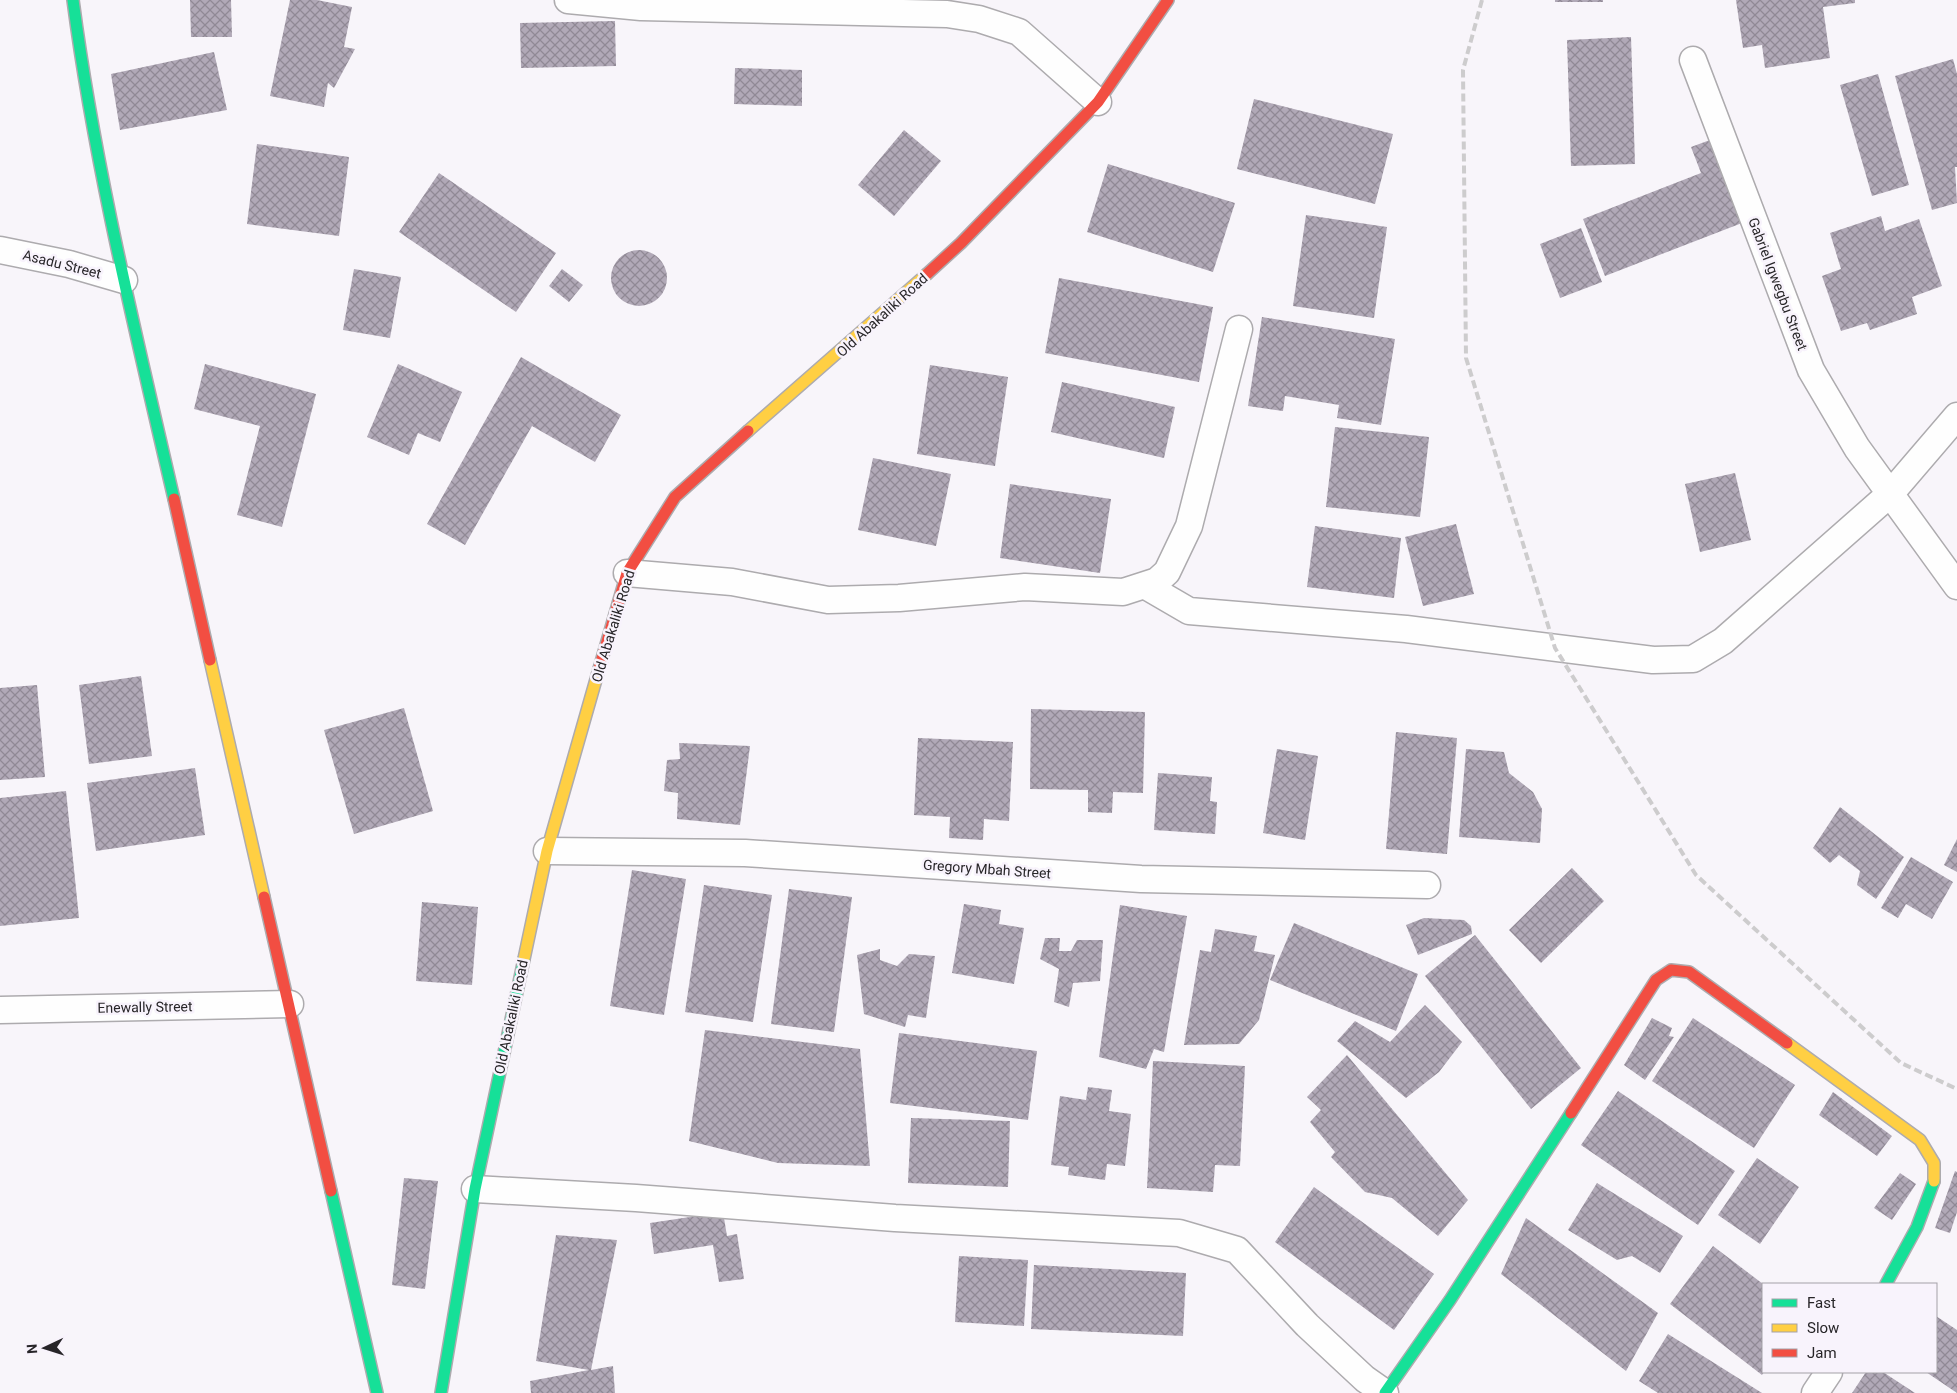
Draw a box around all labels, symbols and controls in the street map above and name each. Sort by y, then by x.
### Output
street label: Gabriel Igwegbu Street [1745,215,1811,353]
street label: Asadu Street [21,247,103,282]
street label: Old Abakaliki Road [833,270,931,360]
street label: Old Abakaliki Road [588,568,638,684]
street label: Gregory Mbah Street [922,857,1052,881]
street label: Old Abakaliki Road [491,958,531,1076]
street label: Enewally Street [97,998,193,1016]
legend [1762,1283,1937,1373]
text: Fast [1807,1294,1836,1312]
text: Slow [1807,1319,1839,1337]
north arrow [20,1323,70,1373]
text: N [24,1343,40,1354]
text: Jam [1807,1344,1837,1362]

